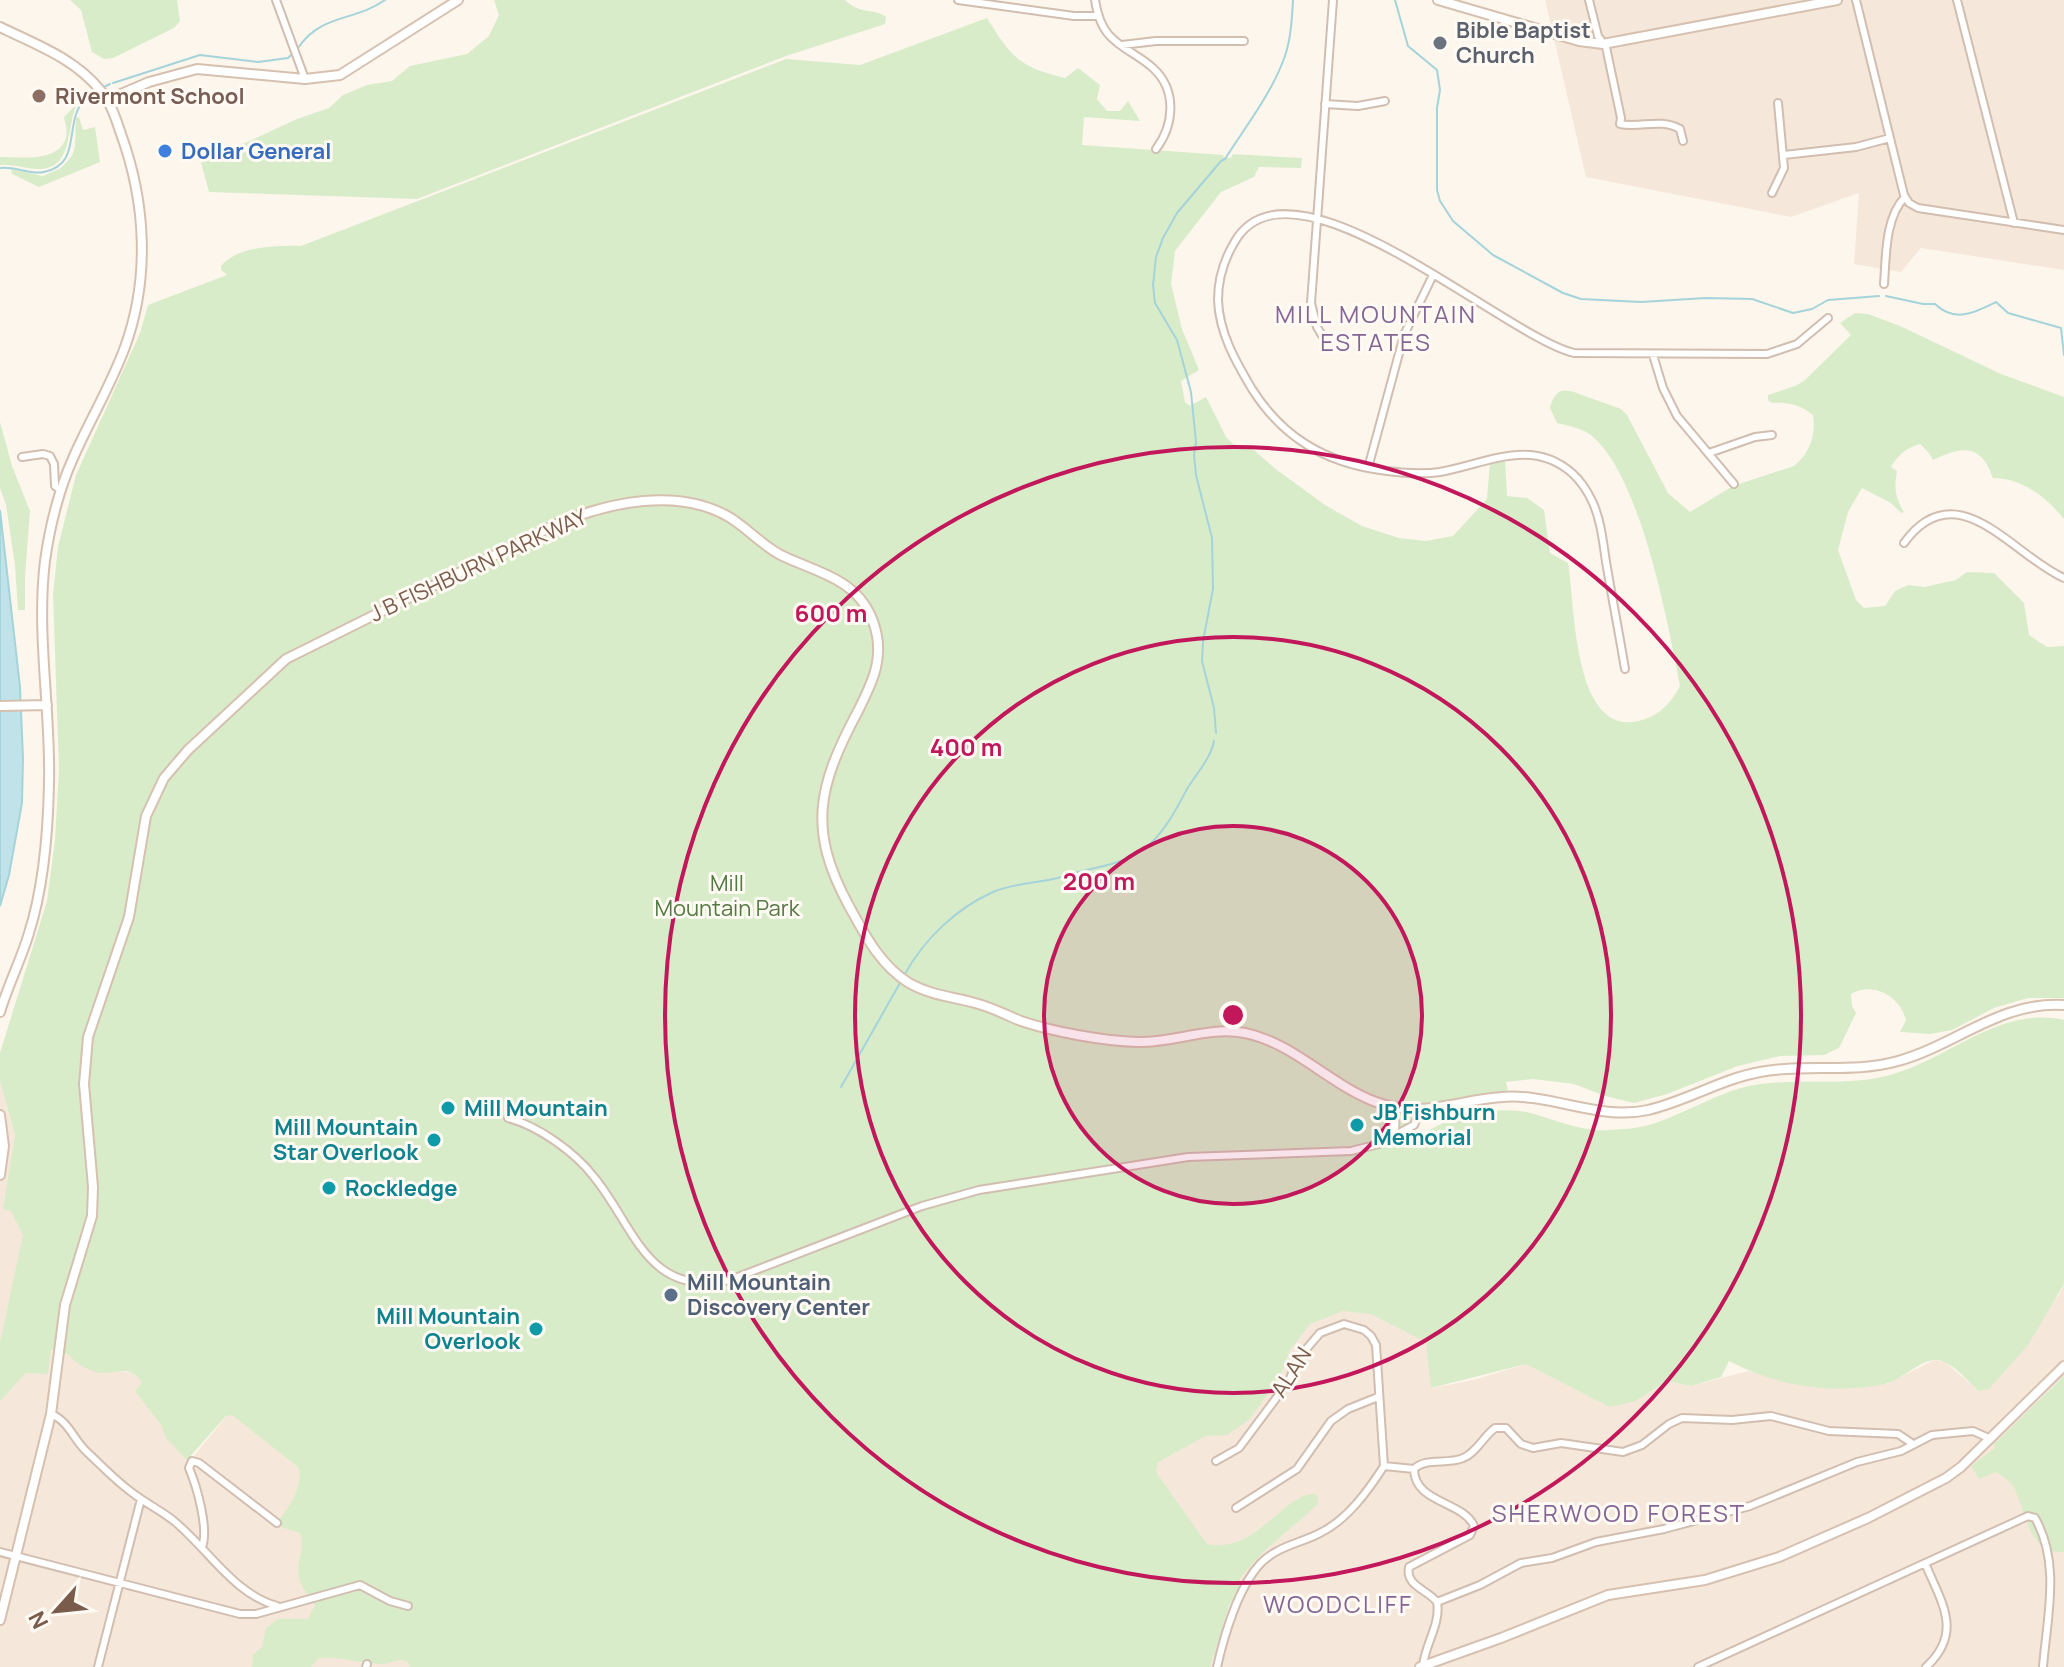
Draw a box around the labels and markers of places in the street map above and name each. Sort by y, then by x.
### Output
place label: Bible Baptist Church [1456,15,1591,70]
marker: Bible Baptist Church [1431,34,1449,52]
place label: Rivermont School [55,81,245,111]
marker: Rivermont School [30,87,48,105]
place label: Dollar General [181,136,331,166]
marker: Dollar General [156,142,174,160]
centre of rings [1219,1001,1247,1029]
place label: Mill Mountain [464,1093,608,1123]
place label: JB Fishburn Memorial [1373,1097,1496,1152]
marker: Mill Mountain [439,1099,457,1117]
place label: Mill Mountain Star Overlook [273,1112,419,1167]
marker: JB Fishburn Memorial [1348,1116,1366,1134]
marker: Mill Mountain Star Overlook [425,1131,443,1149]
place label: Rockledge [345,1173,457,1203]
marker: Rockledge [320,1179,338,1197]
place label: Mill Mountain Discovery Center [687,1267,870,1322]
marker: Mill Mountain Discovery Center [662,1286,680,1304]
place label: Mill Mountain Overlook [376,1301,521,1356]
marker: Mill Mountain Overlook [527,1320,545,1338]

